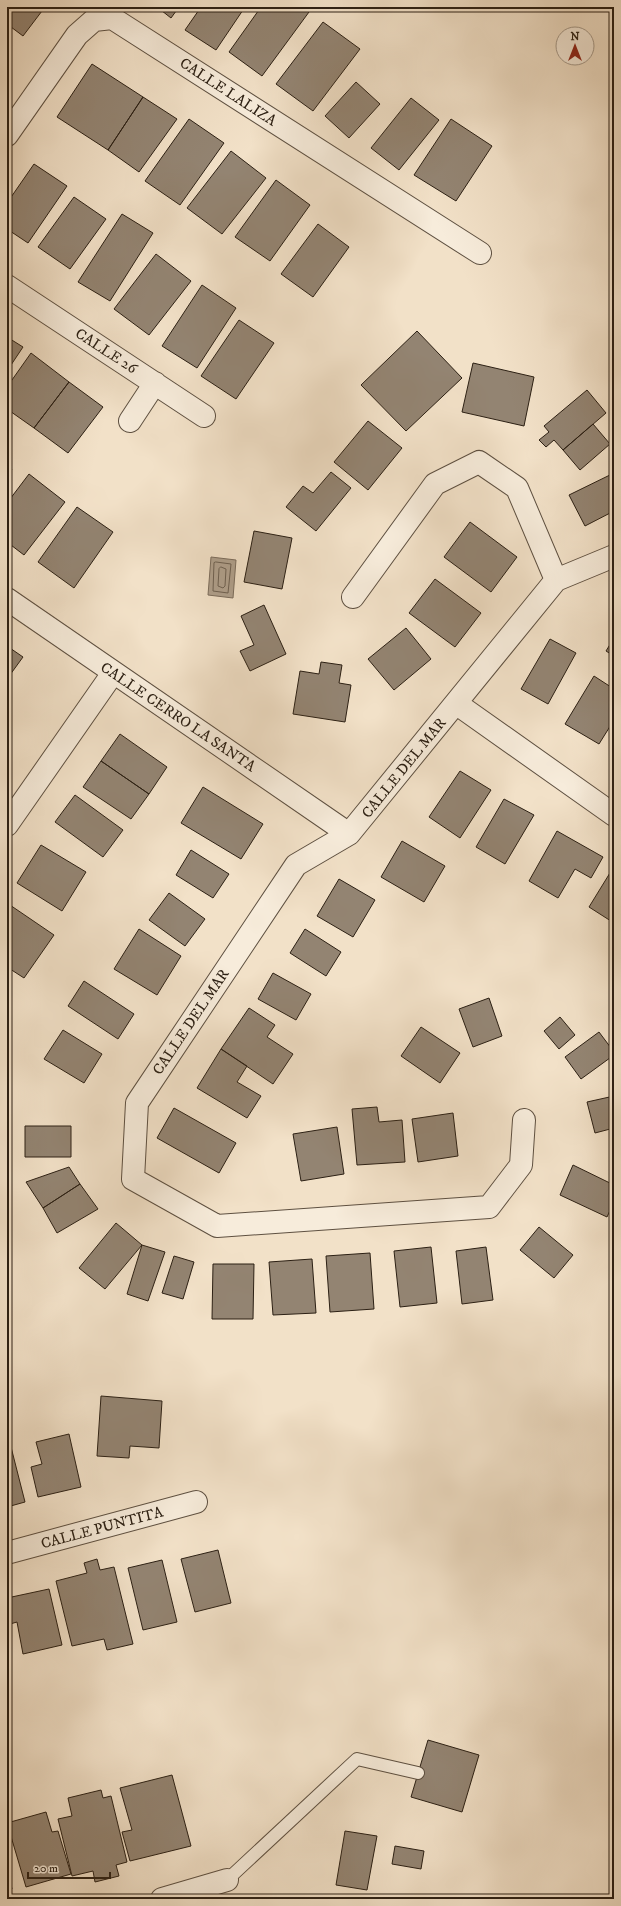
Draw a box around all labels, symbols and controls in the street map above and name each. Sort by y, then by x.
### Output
north arrow [555,26,595,66]
text: N [570,30,580,44]
street label: CALLE LALIZA [176,54,280,131]
street label: CALLE 26 [71,324,142,379]
street label: CALLE CERRO LA SANTA [97,658,260,776]
street label: CALLE DEL MAR [358,714,450,822]
street label: CALLE DEL MAR [148,965,234,1079]
street label: CALLE PUNTITA [39,1502,166,1553]
scale bar [28,1854,110,1880]
text: 20 m [34,1861,58,1876]

